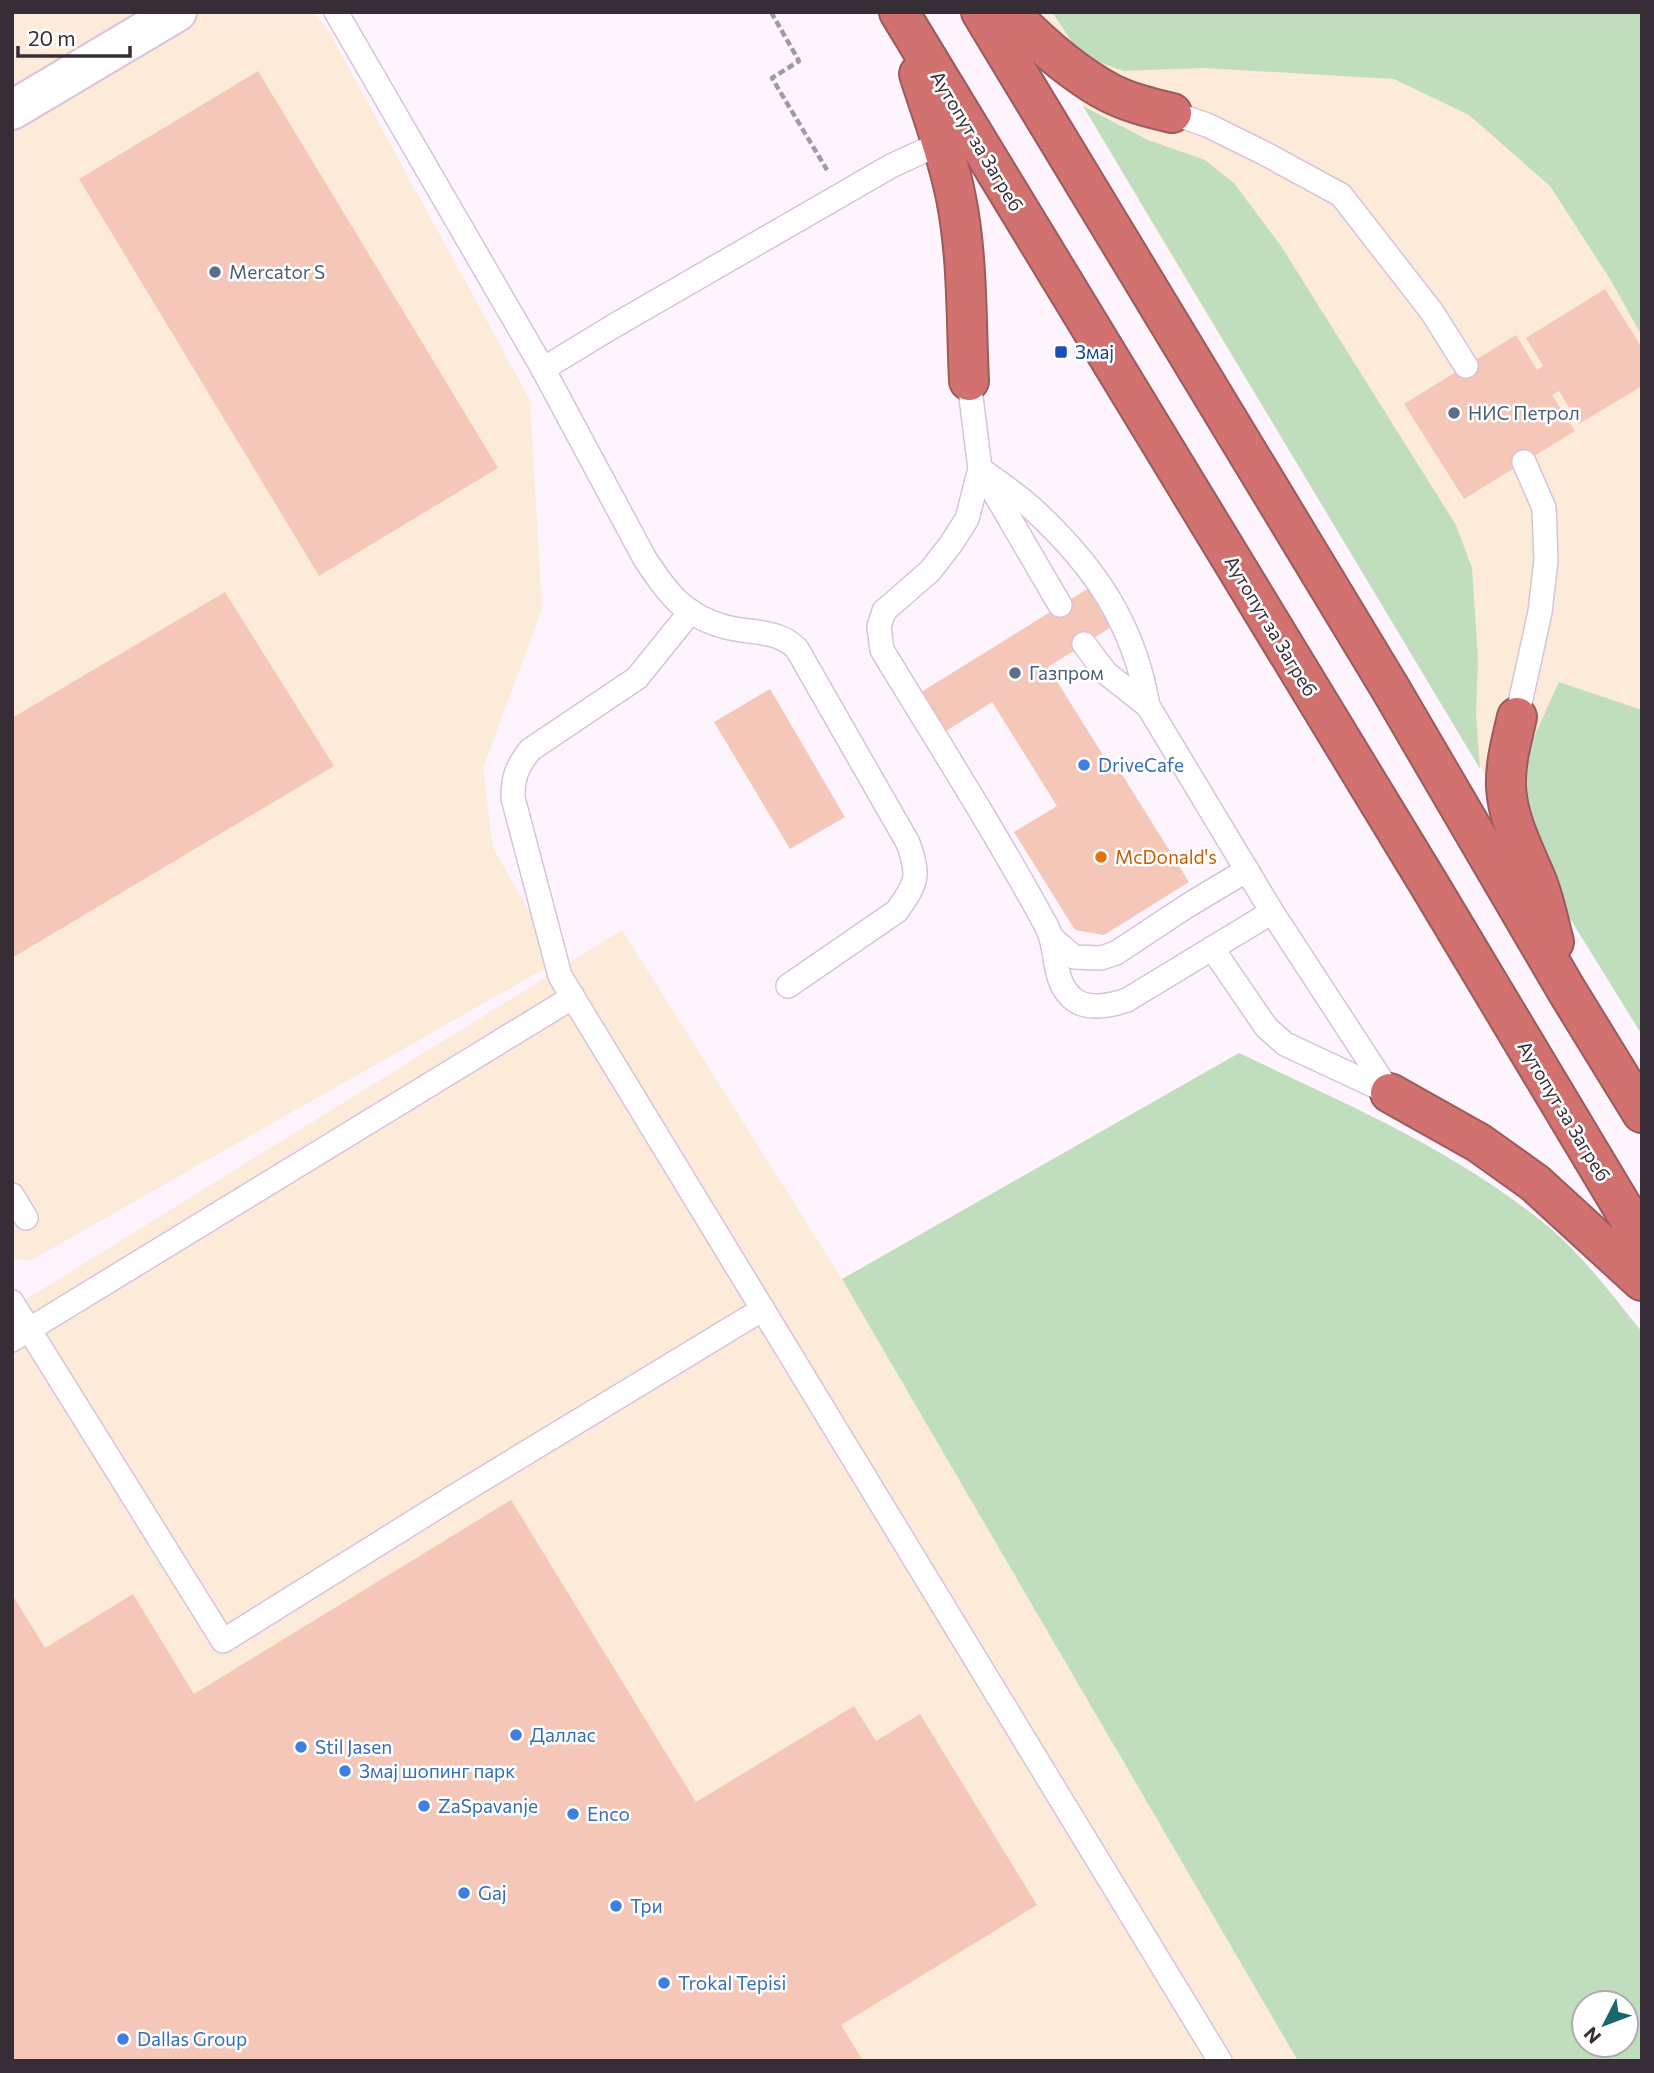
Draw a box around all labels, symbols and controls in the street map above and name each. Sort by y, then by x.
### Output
scale bar [18,14,130,58]
text: 20 m [28,25,76,50]
street label: Аутопут за Загреб [926,66,1029,215]
place label: Mercator S [229,260,325,283]
marker: Mercator S [207,264,223,280]
place label: Змај [1075,340,1114,363]
marker: Змај [1053,344,1069,360]
place label: НИС Петрол [1468,401,1580,424]
marker: НИС Петрол [1446,405,1462,421]
street label: Аутопут за Загреб [1220,551,1323,700]
place label: Газпром [1029,661,1104,684]
marker: Газпром [1007,665,1023,681]
place label: DriveCafe [1098,753,1184,776]
marker: DriveCafe [1076,757,1092,773]
place label: McDonald's [1115,845,1217,868]
marker: McDonald's [1093,849,1109,865]
street label: Аутопут за Загреб [1513,1036,1616,1185]
place label: Даллас [530,1723,596,1746]
marker: Даллас [508,1727,524,1743]
place label: Stil Jasen [315,1735,392,1758]
marker: Stil Jasen [293,1739,309,1755]
place label: Змај шопинг парк [359,1759,515,1782]
marker: Змај шопинг парк [337,1763,353,1779]
place label: ZaSpavanje [438,1794,538,1817]
marker: ZaSpavanje [416,1798,432,1814]
place label: Enco [587,1802,630,1825]
marker: Enco [565,1806,581,1822]
place label: Gaj [478,1881,507,1904]
marker: Gaj [456,1885,472,1901]
place label: Три [630,1894,663,1917]
marker: Три [608,1898,624,1914]
place label: Trokal Tepisi [678,1971,786,1994]
marker: Trokal Tepisi [656,1975,672,1991]
north arrow [1570,1989,1640,2059]
text: N [1579,2023,1605,2049]
place label: Dallas Group [137,2027,247,2050]
marker: Dallas Group [115,2031,131,2047]

